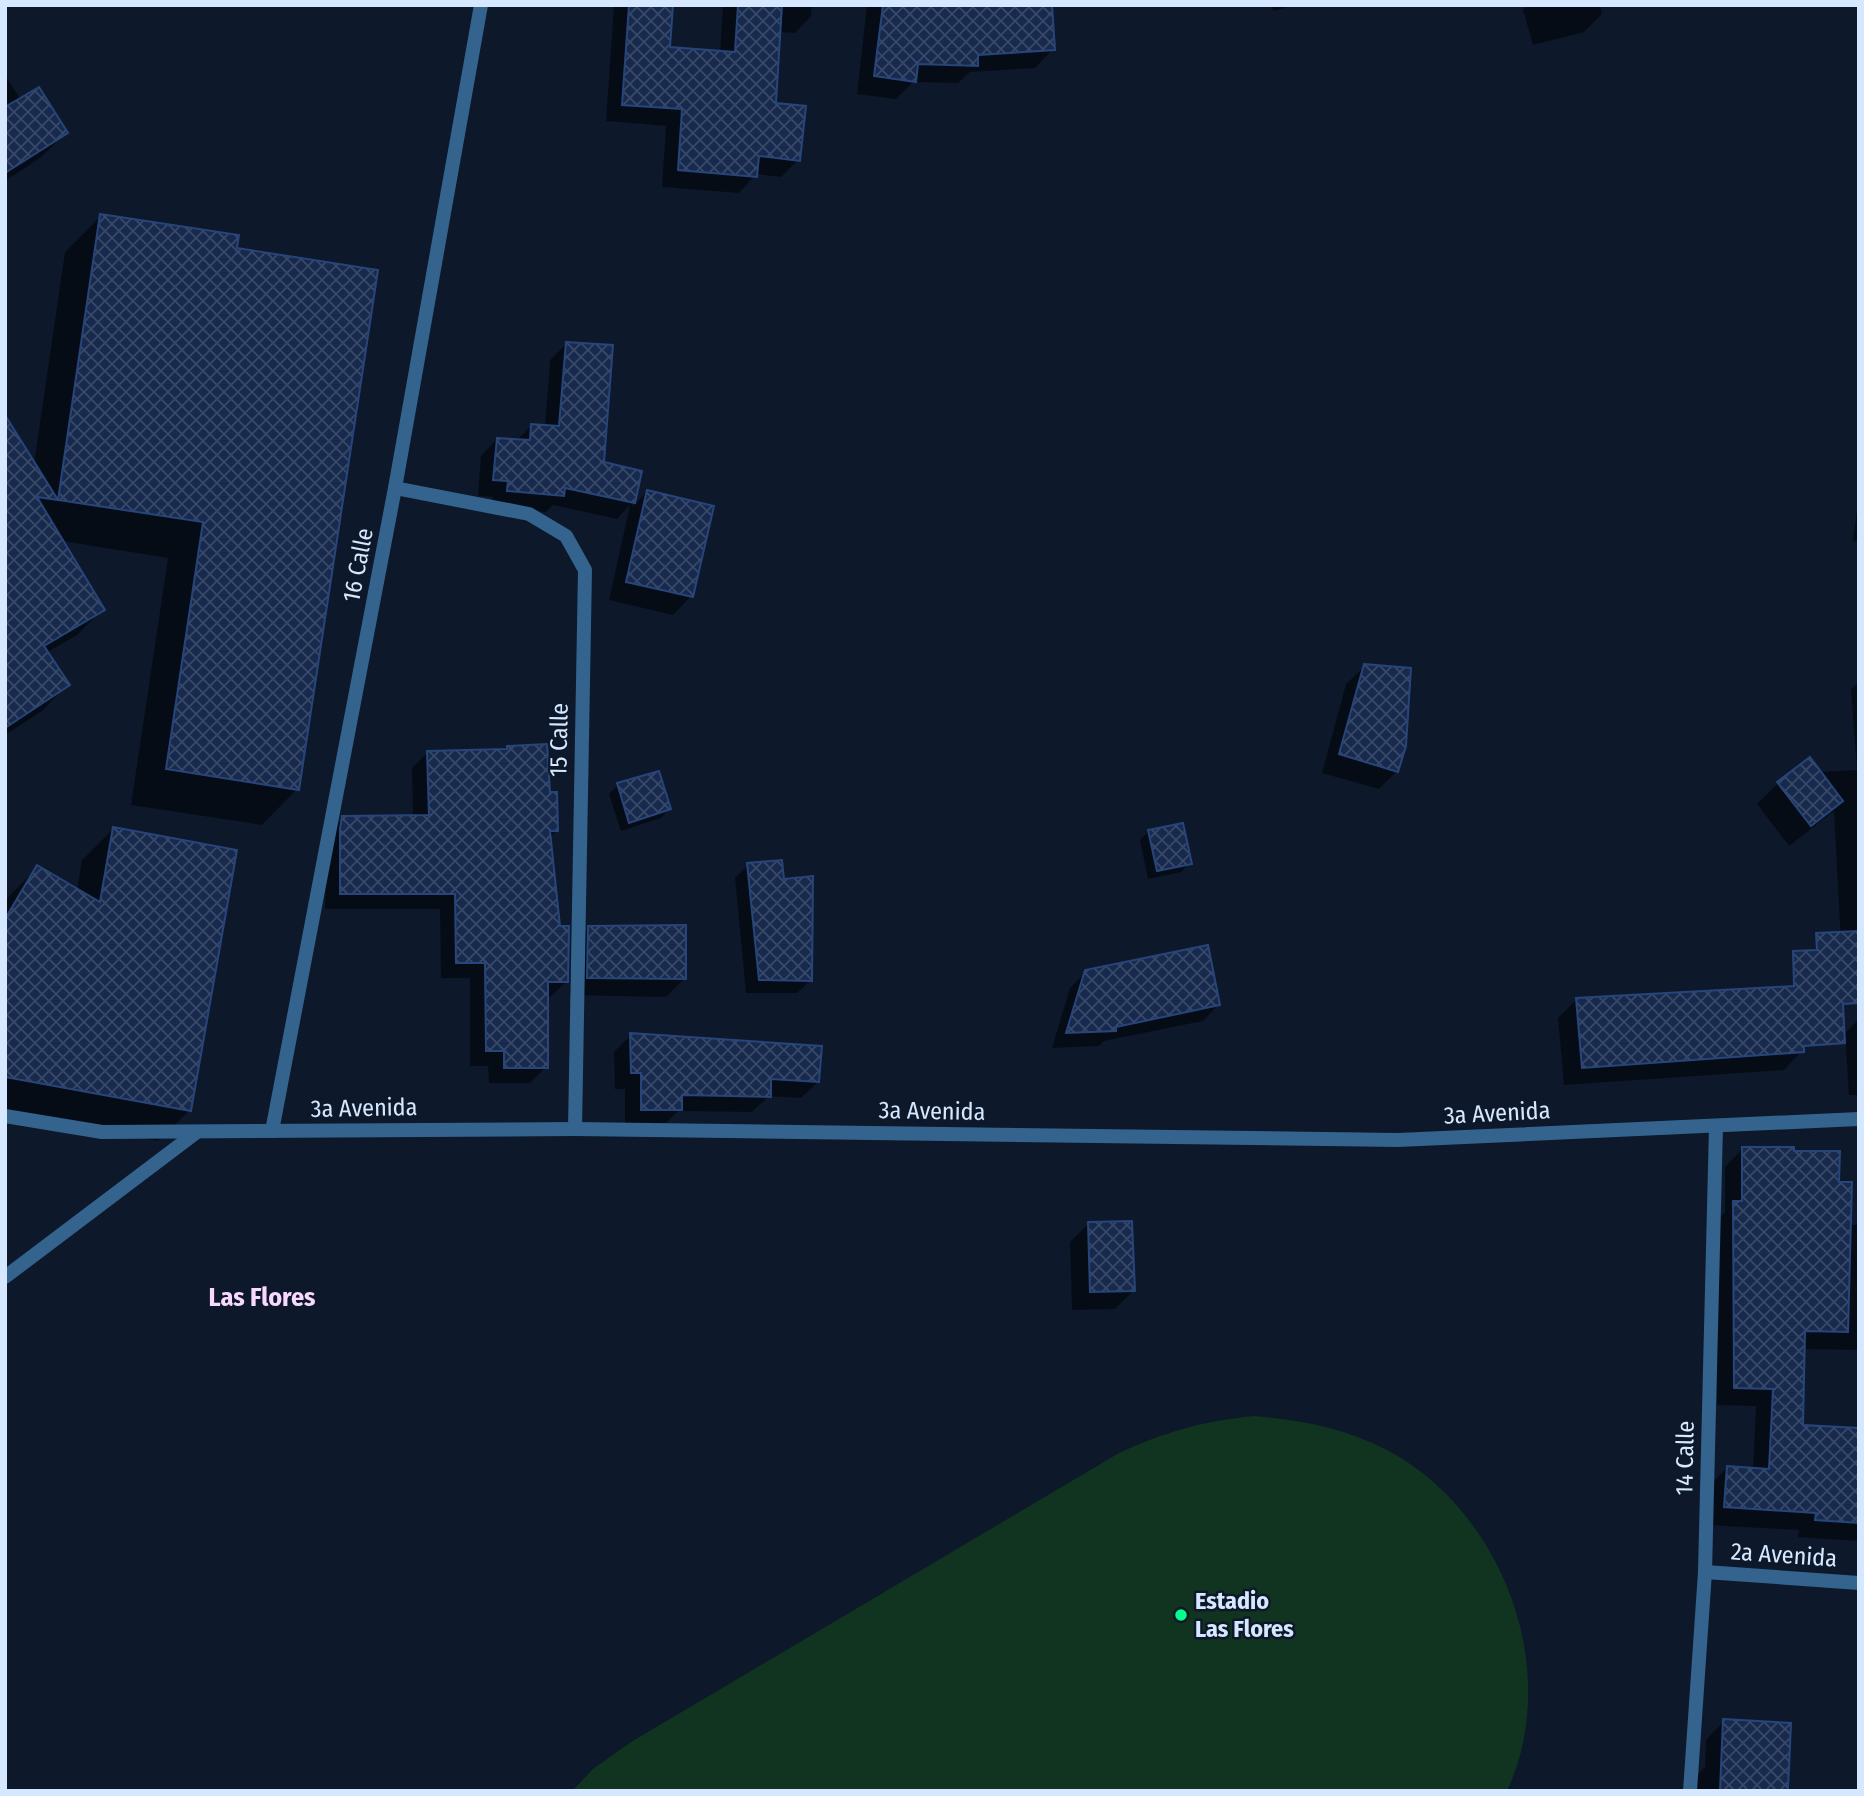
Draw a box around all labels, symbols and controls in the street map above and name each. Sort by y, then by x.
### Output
street label: 16 Calle [337,526,379,604]
street label: 15 Calle [544,703,574,777]
street label: 3a Avenida [310,1093,418,1123]
street label: 3a Avenida [878,1096,986,1126]
street label: 3a Avenida [1443,1096,1551,1130]
district label: Las Flores [209,1282,315,1313]
street label: 14 Calle [1670,1421,1700,1495]
street label: 2a Avenida [1730,1537,1838,1573]
place label: Estadio Las Flores [1195,1587,1294,1643]
marker: Estadio Las Flores [1173,1607,1189,1623]

